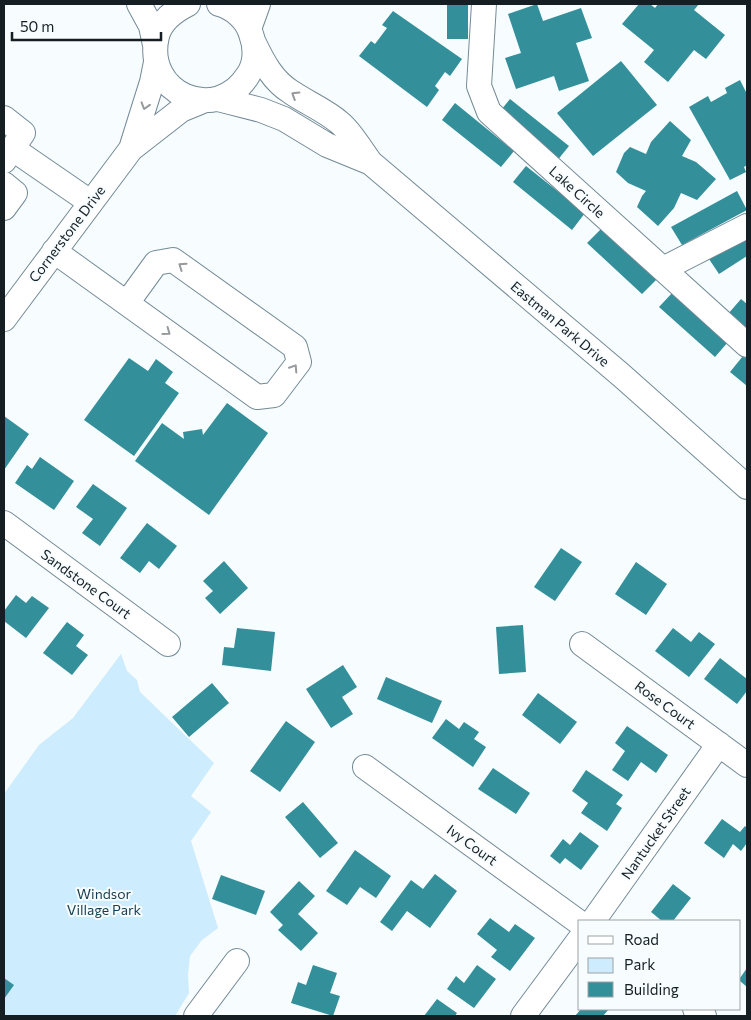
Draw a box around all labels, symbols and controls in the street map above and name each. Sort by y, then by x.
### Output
scale bar [12,10,161,42]
text: 50 m [20,17,54,35]
one-way arrow [292,91,301,101]
one-way arrow [141,101,151,110]
street label: Lake Circle [546,162,609,221]
street label: Cornerstone Drive [25,182,108,285]
one-way arrow [178,263,187,273]
street label: Eastman Park Drive [507,277,613,370]
one-way arrow [161,326,171,335]
one-way arrow [288,364,297,374]
street label: Sandstone Court [38,545,135,622]
street label: Rose Court [632,677,699,732]
street label: Nantucket Street [617,783,694,882]
street label: Ivy Court [444,821,501,869]
park label: Windsor Village Park [67,885,142,918]
legend [578,920,741,1010]
text: Road [624,930,659,948]
text: Park [624,955,655,973]
text: Building [624,980,679,998]

